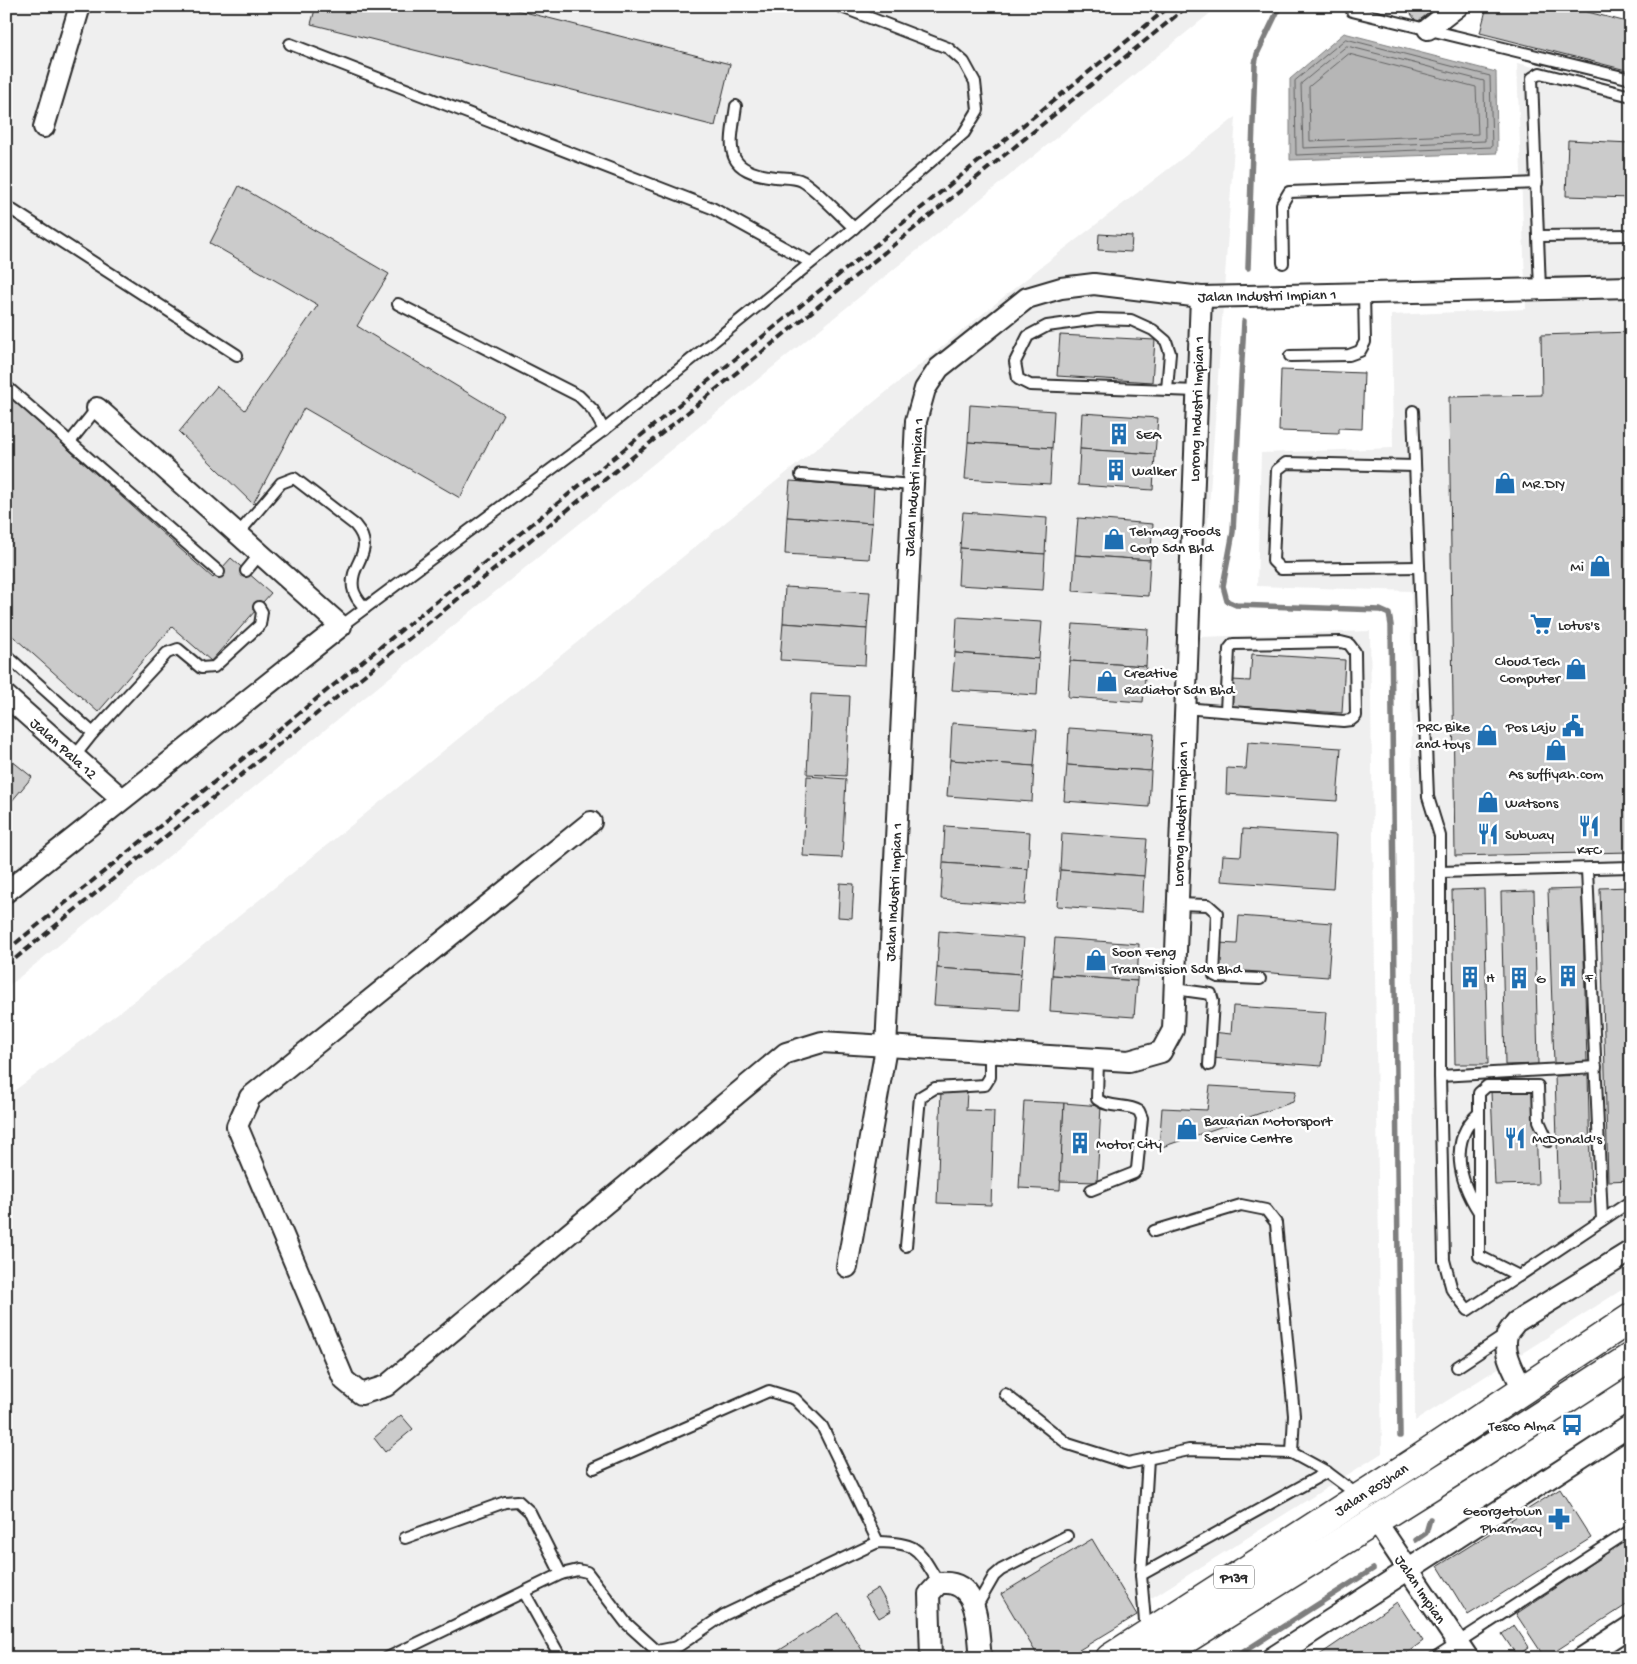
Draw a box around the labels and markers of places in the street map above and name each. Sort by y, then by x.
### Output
building icon: SEA [1106,421,1132,447]
place label: SEA [1136,427,1162,445]
building icon: Walker [1103,457,1129,483]
place label: Walker [1132,463,1178,481]
shop icon: MR.DIY [1492,470,1518,496]
place label: MR.DIY [1522,476,1565,494]
place label: Tehmag Foods Corp Sdn Bhd [1129,523,1221,558]
shop icon: Tehmag Foods Corp Sdn Bhd [1101,526,1127,552]
shop icon: Mi [1587,553,1613,579]
place label: Mi [1570,559,1584,577]
supermarket icon: Lotus's [1528,611,1554,637]
place label: Lotus's [1558,617,1600,635]
place label: Cloud Tech Computer [1495,653,1562,688]
shop icon: Cloud Tech Computer [1563,656,1589,682]
place label: Creative Radiator Sdn Bhd [1124,665,1235,700]
shop icon: Creative Radiator Sdn Bhd [1094,668,1120,694]
public building icon: Pos Laju [1560,713,1586,739]
place label: PRC Bike and toys [1415,719,1470,754]
place label: Pos Laju [1505,719,1556,737]
shop icon: PRC Bike and toys [1474,722,1500,748]
shop icon: As suffiyah.com [1543,737,1569,763]
place label: As suffiyah.com [1509,766,1604,784]
shop icon: Watsons [1475,789,1501,815]
place label: Watsons [1505,795,1559,813]
restaurant icon: KFC [1576,813,1602,839]
restaurant icon: Subway [1475,821,1501,847]
place label: Subway [1505,827,1555,845]
place label: KFC [1577,842,1602,860]
place label: Soon Feng Transmission Sdn Bhd [1111,944,1243,979]
shop icon: Soon Feng Transmission Sdn Bhd [1083,947,1109,973]
building icon: F [1555,963,1581,989]
building icon: H [1457,964,1483,990]
building icon: G [1506,965,1532,991]
place label: F [1584,969,1594,987]
place label: H [1486,970,1495,988]
place label: G [1536,971,1546,989]
place label: Bavarian Motorsport Service Centre [1203,1113,1334,1148]
shop icon: Bavarian Motorsport Service Centre [1174,1116,1200,1142]
restaurant icon: McDonald's [1502,1125,1528,1151]
building icon: Motor City [1067,1130,1093,1156]
place label: McDonald's [1532,1131,1602,1149]
place label: Motor City [1096,1136,1162,1154]
bus stop icon: Tesco Alma [1559,1412,1585,1438]
place label: Tesco Alma [1487,1418,1556,1436]
place label: Georgetown Pharmacy [1463,1503,1543,1538]
pharmacy icon: Georgetown Pharmacy [1546,1506,1572,1532]

